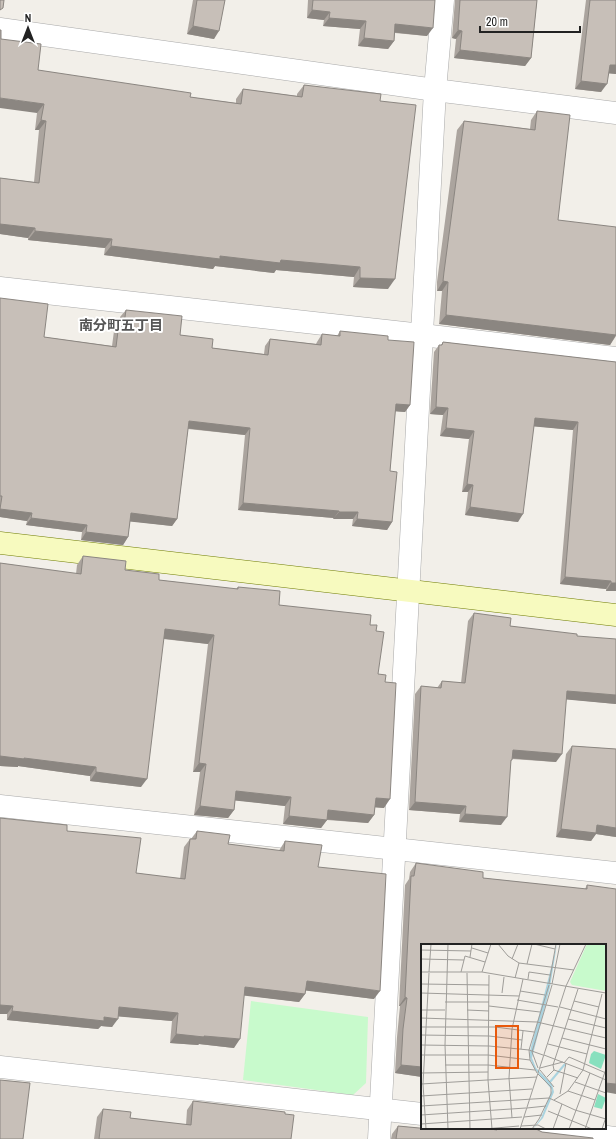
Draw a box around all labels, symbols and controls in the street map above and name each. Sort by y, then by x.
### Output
north arrow [8,8,48,48]
scale bar [480,8,580,34]
text: N [25,11,31,25]
text: 20 m [486,14,508,30]
district label: 南分町五丁目 [79,316,163,334]
inset map [421,944,606,1129]

